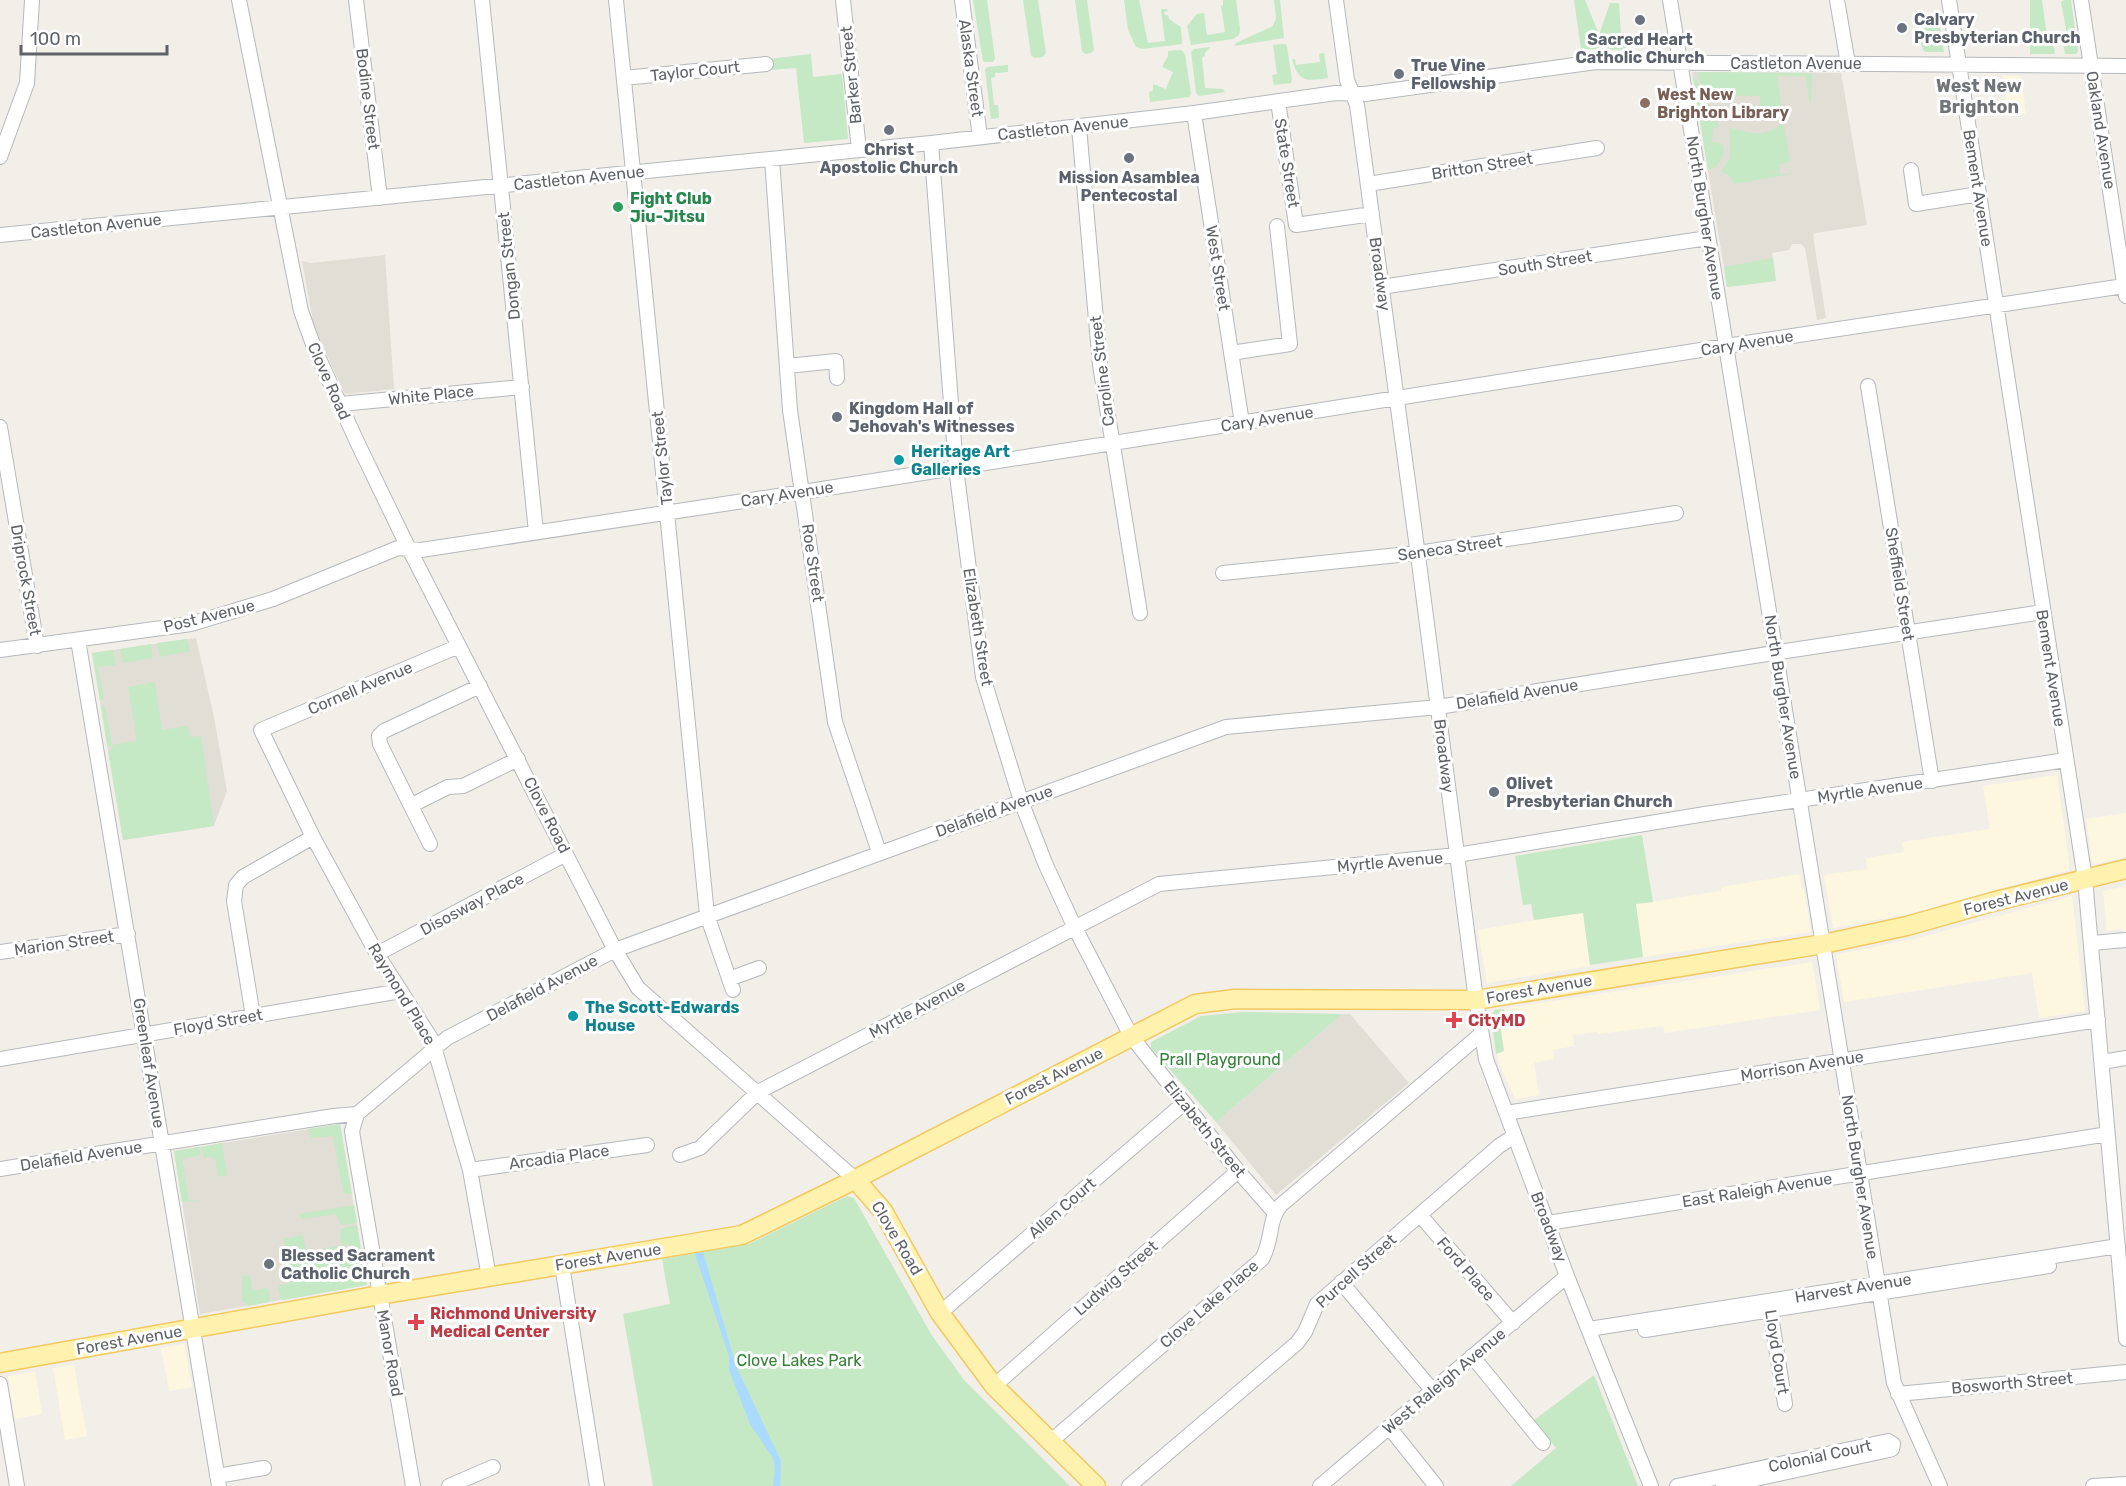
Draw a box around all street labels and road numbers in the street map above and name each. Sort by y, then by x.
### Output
street label: Alaska Street [955,18,987,118]
street label: Barker Street [836,25,866,125]
street label: Bodine Street [352,47,384,151]
street label: Castleton Avenue [1730,54,1862,73]
street label: Taylor Court [649,57,741,85]
street label: Oakland Avenue [2082,70,2120,190]
street label: Castleton Avenue [997,112,1129,144]
street label: State Street [1271,117,1303,209]
street label: Bement Avenue [1959,128,1997,248]
street label: North Burgher Avenue [1683,135,1727,302]
street label: Britton Street [1430,149,1534,183]
street label: Castleton Avenue [513,162,645,194]
street label: Castleton Avenue [30,210,162,242]
street label: Dongan Street [494,211,524,321]
street label: West Street [1202,224,1234,312]
street label: Broadway [1365,236,1395,312]
street label: South Street [1497,246,1593,280]
street label: Caroline Street [1086,315,1118,427]
street label: Cary Avenue [1699,326,1795,360]
street label: Clove Road [303,339,355,423]
street label: White Place [387,381,475,409]
street label: Cary Avenue [1219,402,1315,436]
street label: Taylor Street [648,410,676,506]
street label: Cary Avenue [739,477,835,511]
street label: Driprock Street [7,523,45,637]
street label: Roe Street [798,523,828,603]
street label: Sheffield Street [1882,526,1918,642]
street label: Seneca Street [1396,531,1504,565]
street label: Elizabeth Street [959,567,997,687]
street label: Post Avenue [161,595,257,637]
street label: Bement Avenue [2032,608,2070,728]
street label: North Burgher Avenue [1761,614,1805,781]
street label: Cornell Avenue [305,657,415,719]
street label: Delafield Avenue [1455,675,1579,713]
street label: Broadway [1430,718,1458,794]
street label: Myrtle Avenue [1816,773,1924,807]
street label: Clove Road [520,774,574,856]
street label: Delafield Avenue [933,781,1055,841]
street label: Myrtle Avenue [1336,848,1444,876]
street label: Disosway Place [417,869,527,939]
street label: Forest Avenue [1962,875,2070,919]
street label: Marion Street [13,927,115,959]
street label: Raymond Place [364,940,440,1048]
street label: Delafield Avenue [483,951,601,1025]
street label: Forest Avenue [1485,970,1593,1008]
street label: Myrtle Avenue [866,976,968,1042]
street label: Greenleaf Avenue [129,997,169,1129]
street label: Floyd Street [172,1005,264,1039]
street label: Forest Avenue [1002,1043,1106,1109]
street label: Morrison Avenue [1739,1047,1865,1085]
street label: Elizabeth Street [1160,1077,1250,1181]
street label: North Burgher Avenue [1838,1094,1882,1261]
street label: Delafield Avenue [19,1137,143,1175]
street label: Arcadia Place [508,1141,610,1173]
street label: East Raleigh Avenue [1681,1169,1833,1211]
street label: Allen Court [1024,1174,1100,1242]
street label: Broadway [1527,1189,1571,1265]
street label: Clove Road [868,1198,926,1278]
street label: Purcell Street [1312,1230,1400,1312]
street label: Ford Place [1433,1233,1499,1305]
street label: Ludwig Street [1070,1237,1162,1319]
street label: Forest Avenue [554,1239,662,1275]
street label: Clove Lake Place [1156,1256,1262,1352]
street label: Harvest Avenue [1793,1269,1913,1307]
street label: Manor Road [373,1308,407,1398]
street label: Lloyd Court [1761,1308,1793,1396]
street label: Forest Avenue [75,1321,183,1359]
street label: West Raleigh Avenue [1379,1324,1509,1438]
street label: Bosworth Street [1950,1368,2074,1398]
street label: Colonial Court [1767,1436,1873,1476]

